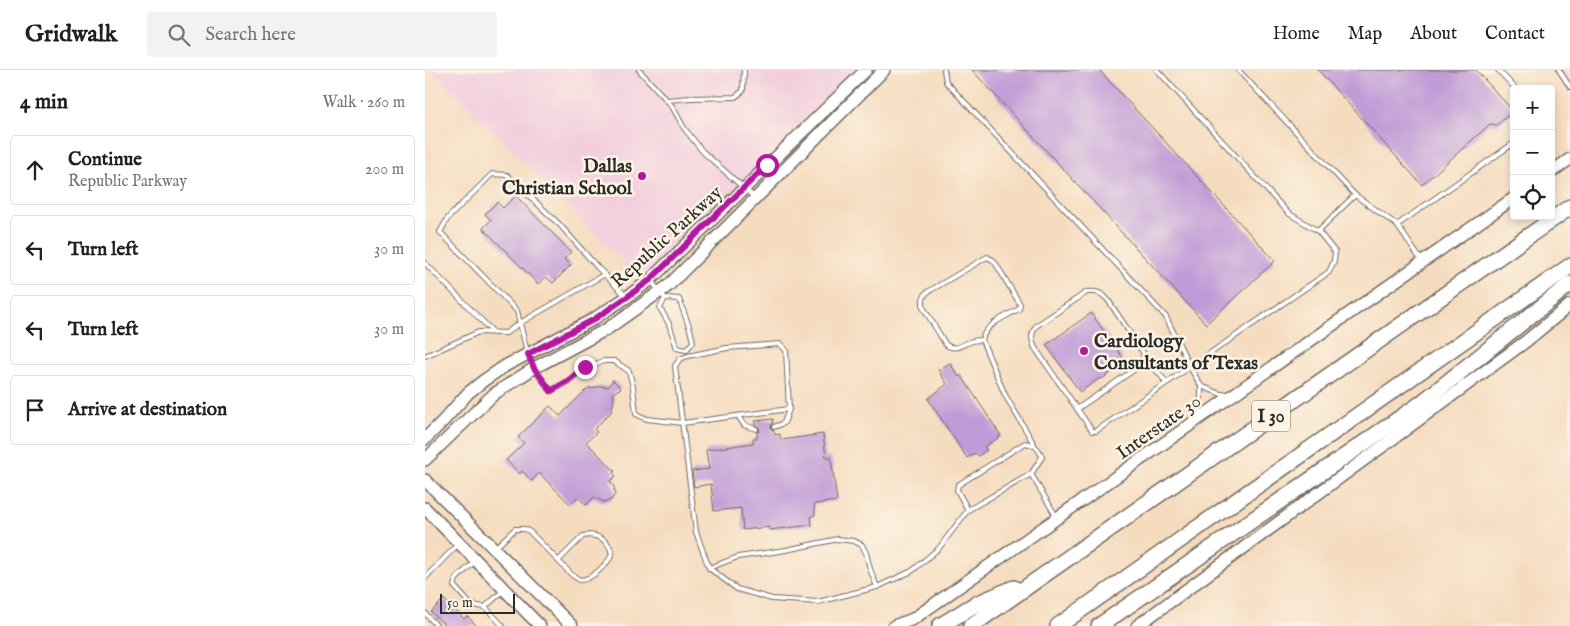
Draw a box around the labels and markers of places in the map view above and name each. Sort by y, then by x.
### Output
place label: Dallas Christian School [502,155,633,201]
marker: Dallas Christian School [636,170,648,182]
place label: Cardiology Consultants of Texas [1094,330,1258,376]
marker: Cardiology Consultants of Texas [1078,345,1090,357]

